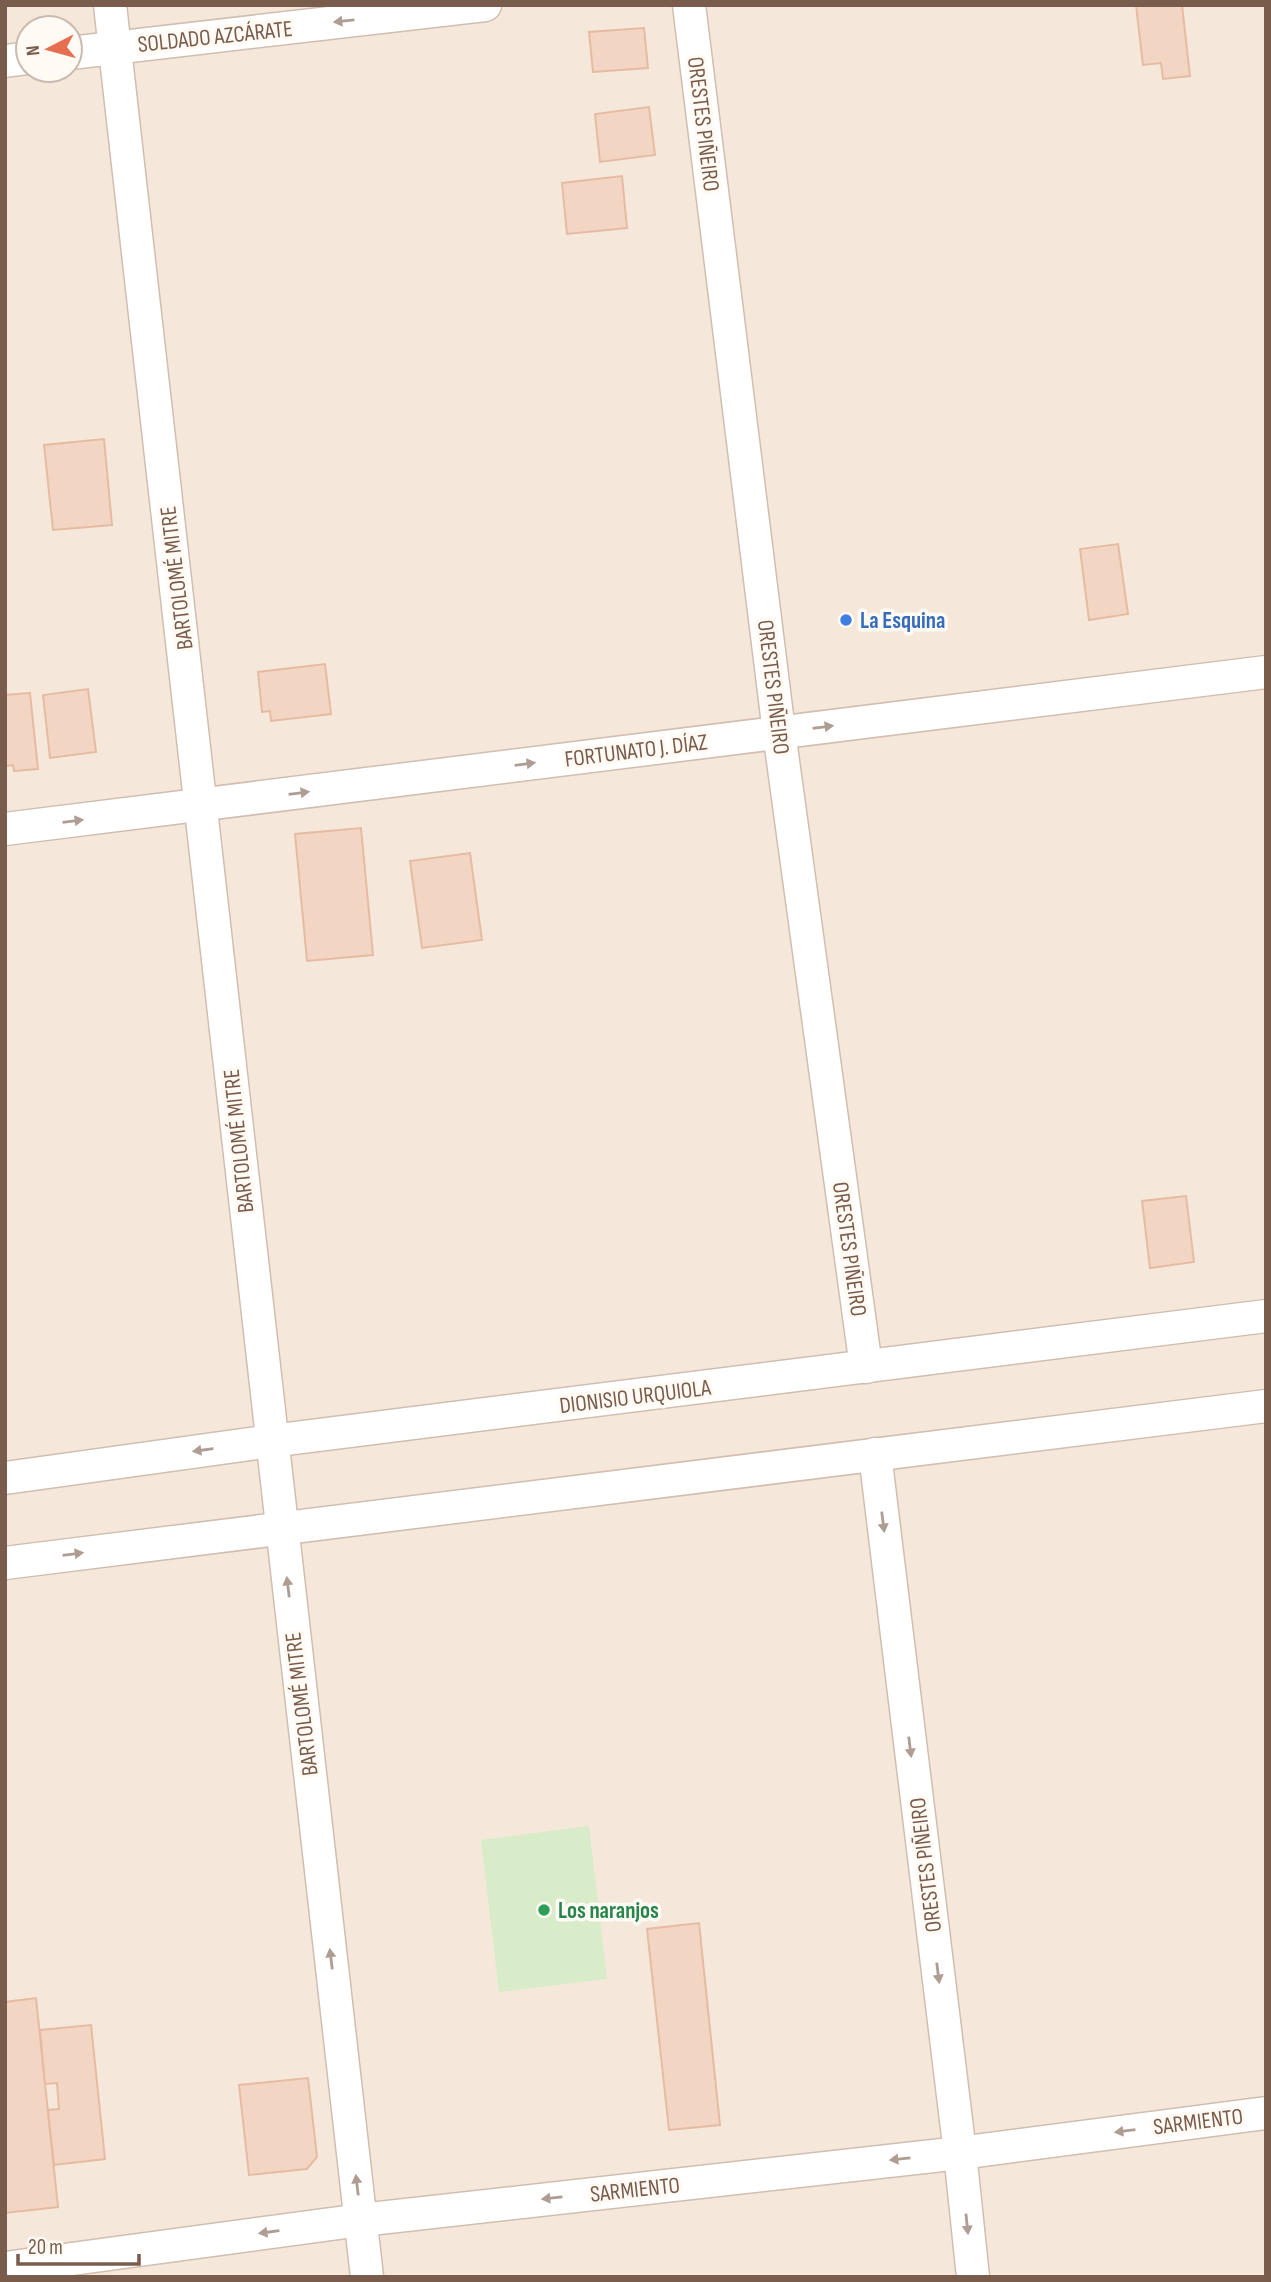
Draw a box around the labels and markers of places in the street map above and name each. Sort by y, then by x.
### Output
place label: La Esquina [860,607,945,635]
marker: La Esquina [838,612,854,628]
place label: Los naranjos [558,1897,659,1925]
marker: Los naranjos [536,1902,552,1918]

